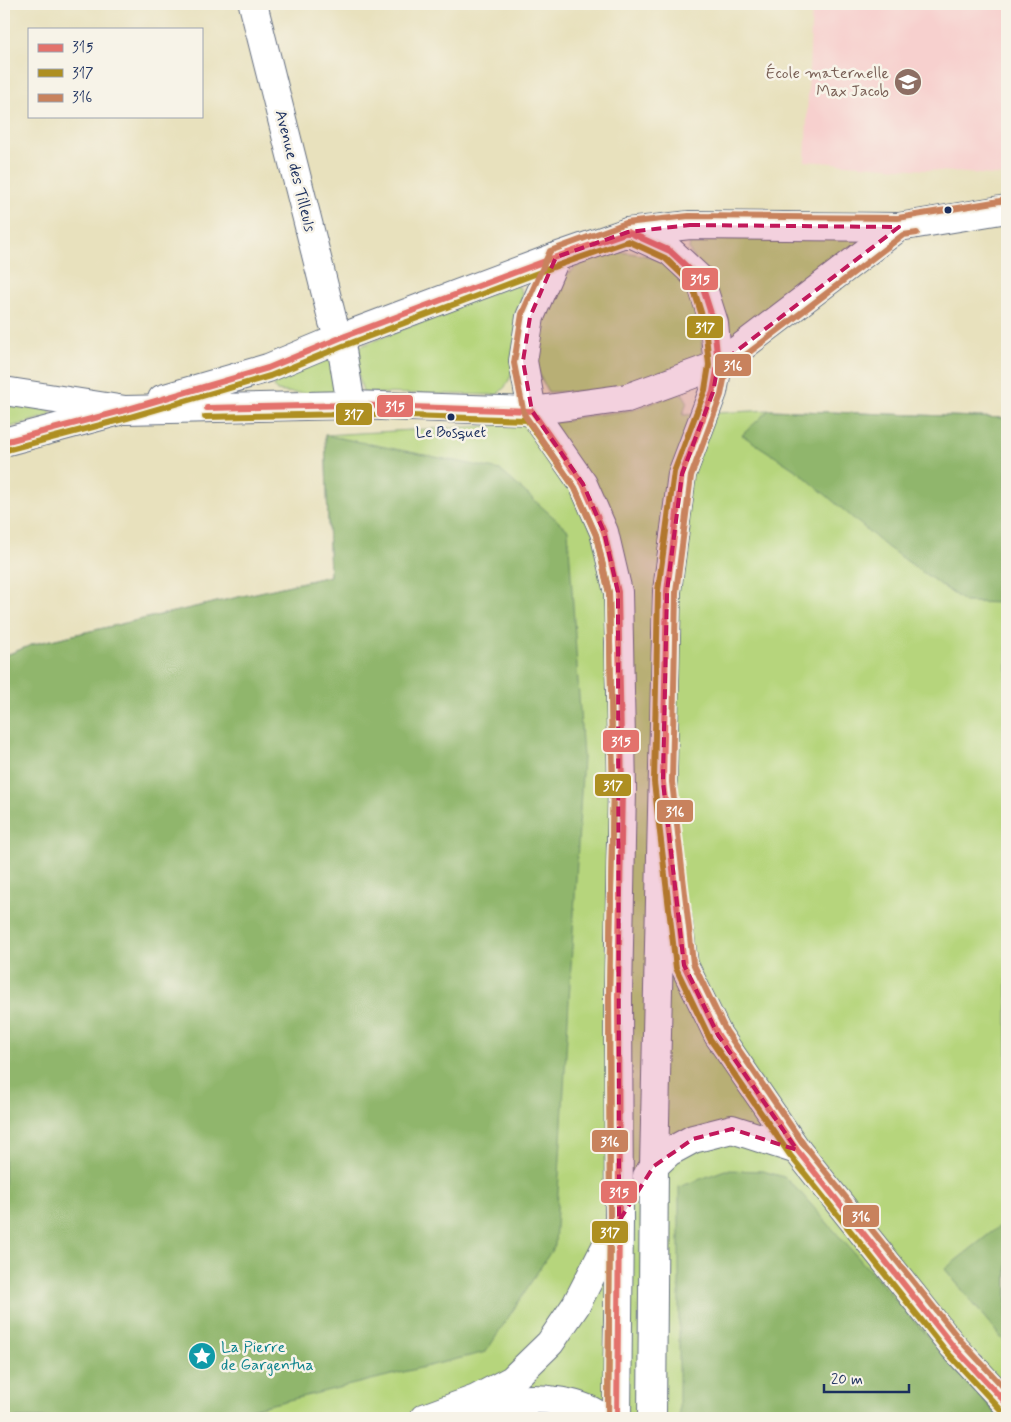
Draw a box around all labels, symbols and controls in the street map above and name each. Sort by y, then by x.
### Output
legend [28,28,202,118]
text: 315 [72,38,94,58]
place label: École maternelle Max Jacob [766,63,889,102]
text: 317 [72,64,94,84]
school or university icon: École maternelle Max Jacob [893,67,923,97]
text: 316 [72,88,92,108]
street label: Avenue des Tilleuls [270,108,320,234]
unlabelled marker [943,205,953,215]
line badge: 315 [681,267,719,291]
text: 315 [690,271,710,289]
line badge: 317 [686,315,724,339]
text: 317 [695,319,715,337]
line badge: 316 [714,353,752,377]
text: 316 [724,357,743,375]
line badge: 315 [376,394,414,418]
text: 315 [385,398,405,416]
line badge: 317 [335,402,373,426]
text: 317 [344,406,364,424]
marker: Le Bosquet [446,412,456,422]
place label: Le Bosquet [416,423,487,443]
line badge: 315 [602,729,640,753]
text: 315 [611,733,631,751]
line badge: 317 [594,773,632,797]
text: 317 [603,777,623,795]
line badge: 316 [656,799,694,823]
text: 316 [666,803,685,821]
line badge: 316 [591,1129,629,1153]
text: 316 [601,1133,620,1151]
line badge: 315 [600,1180,638,1204]
text: 315 [609,1184,629,1202]
line badge: 316 [842,1204,880,1228]
text: 316 [852,1208,871,1226]
line badge: 317 [591,1220,629,1244]
text: 317 [600,1224,620,1242]
place label: La Pierre de Gargentua [221,1337,314,1376]
place icon: La Pierre de Gargentua [187,1341,217,1371]
scale bar [824,1362,908,1394]
text: 20 m [831,1370,863,1390]

